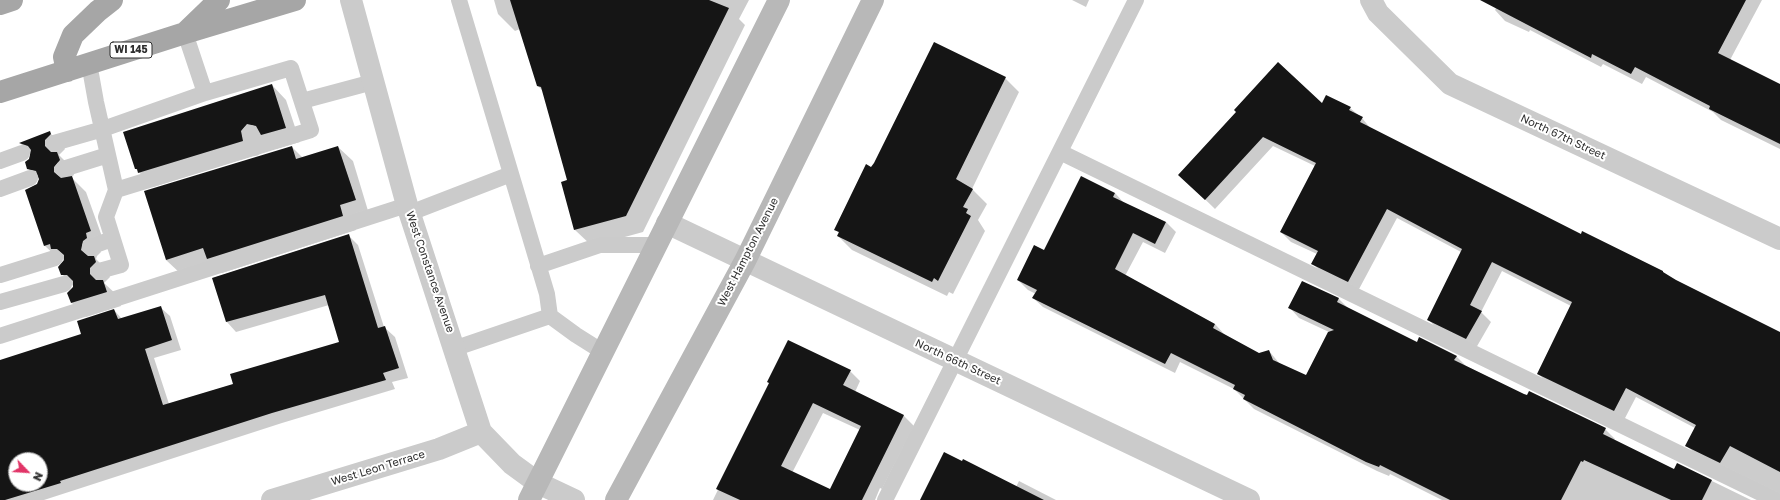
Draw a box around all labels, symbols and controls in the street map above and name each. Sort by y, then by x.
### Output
road number: WI 145 [110,42,152,58]
street label: North 67th Street [1518,112,1608,162]
street label: West Hampton Avenue [715,196,781,308]
street label: West Constance Avenue [403,210,457,334]
street label: North 66th Street [913,336,1003,388]
street label: West Leon Terrace [329,447,427,489]
north arrow [8,452,48,492]
text: N [31,470,46,483]

